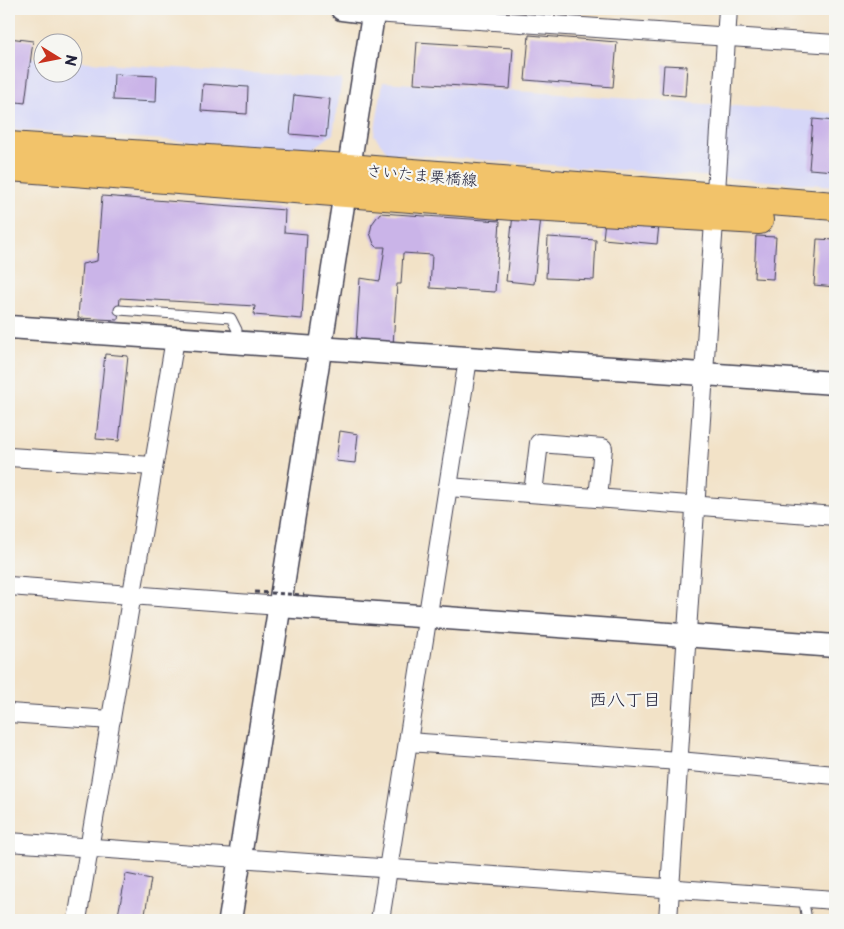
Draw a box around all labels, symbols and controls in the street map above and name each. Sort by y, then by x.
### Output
north arrow [32,32,82,82]
text: N [60,53,83,68]
street label: さいたま栗橋線 [365,157,479,191]
district label: 西八丁目 [589,685,661,712]

